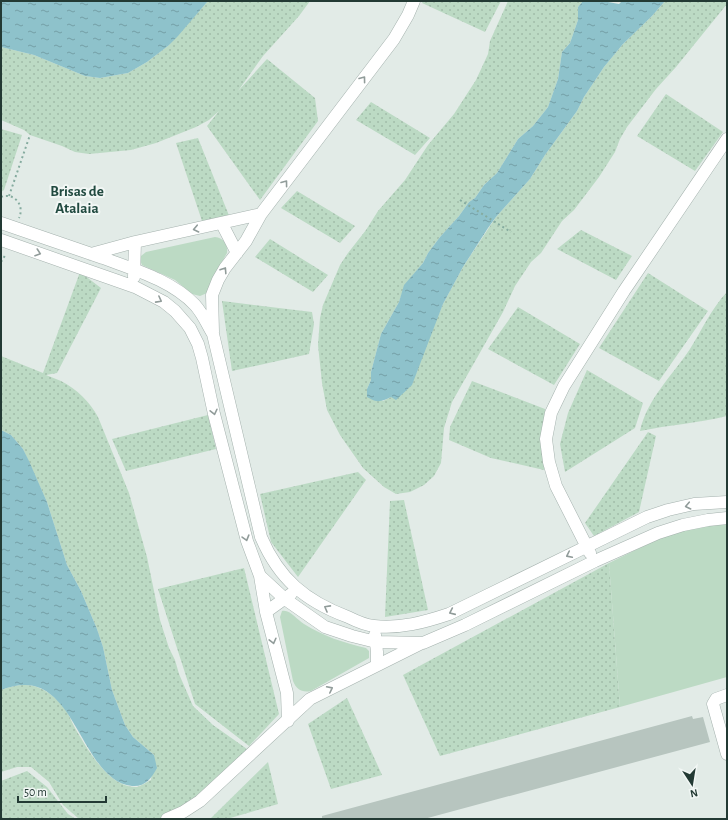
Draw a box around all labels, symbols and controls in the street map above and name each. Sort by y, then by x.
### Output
one-way arrow [359,76,366,83]
one-way arrow [280,180,287,187]
district label: Brisas de Atalaia [50,184,104,216]
one-way arrow [193,225,199,233]
one-way arrow [34,249,41,257]
one-way arrow [219,267,227,274]
one-way arrow [155,295,162,302]
one-way arrow [209,409,217,415]
one-way arrow [685,501,691,509]
one-way arrow [241,534,250,541]
one-way arrow [565,550,573,558]
one-way arrow [324,606,331,613]
one-way arrow [448,607,456,615]
one-way arrow [269,638,277,644]
one-way arrow [325,687,333,694]
north arrow [672,764,712,804]
scale bar [18,778,106,804]
text: 50 m [24,786,47,798]
text: N [689,787,699,799]

